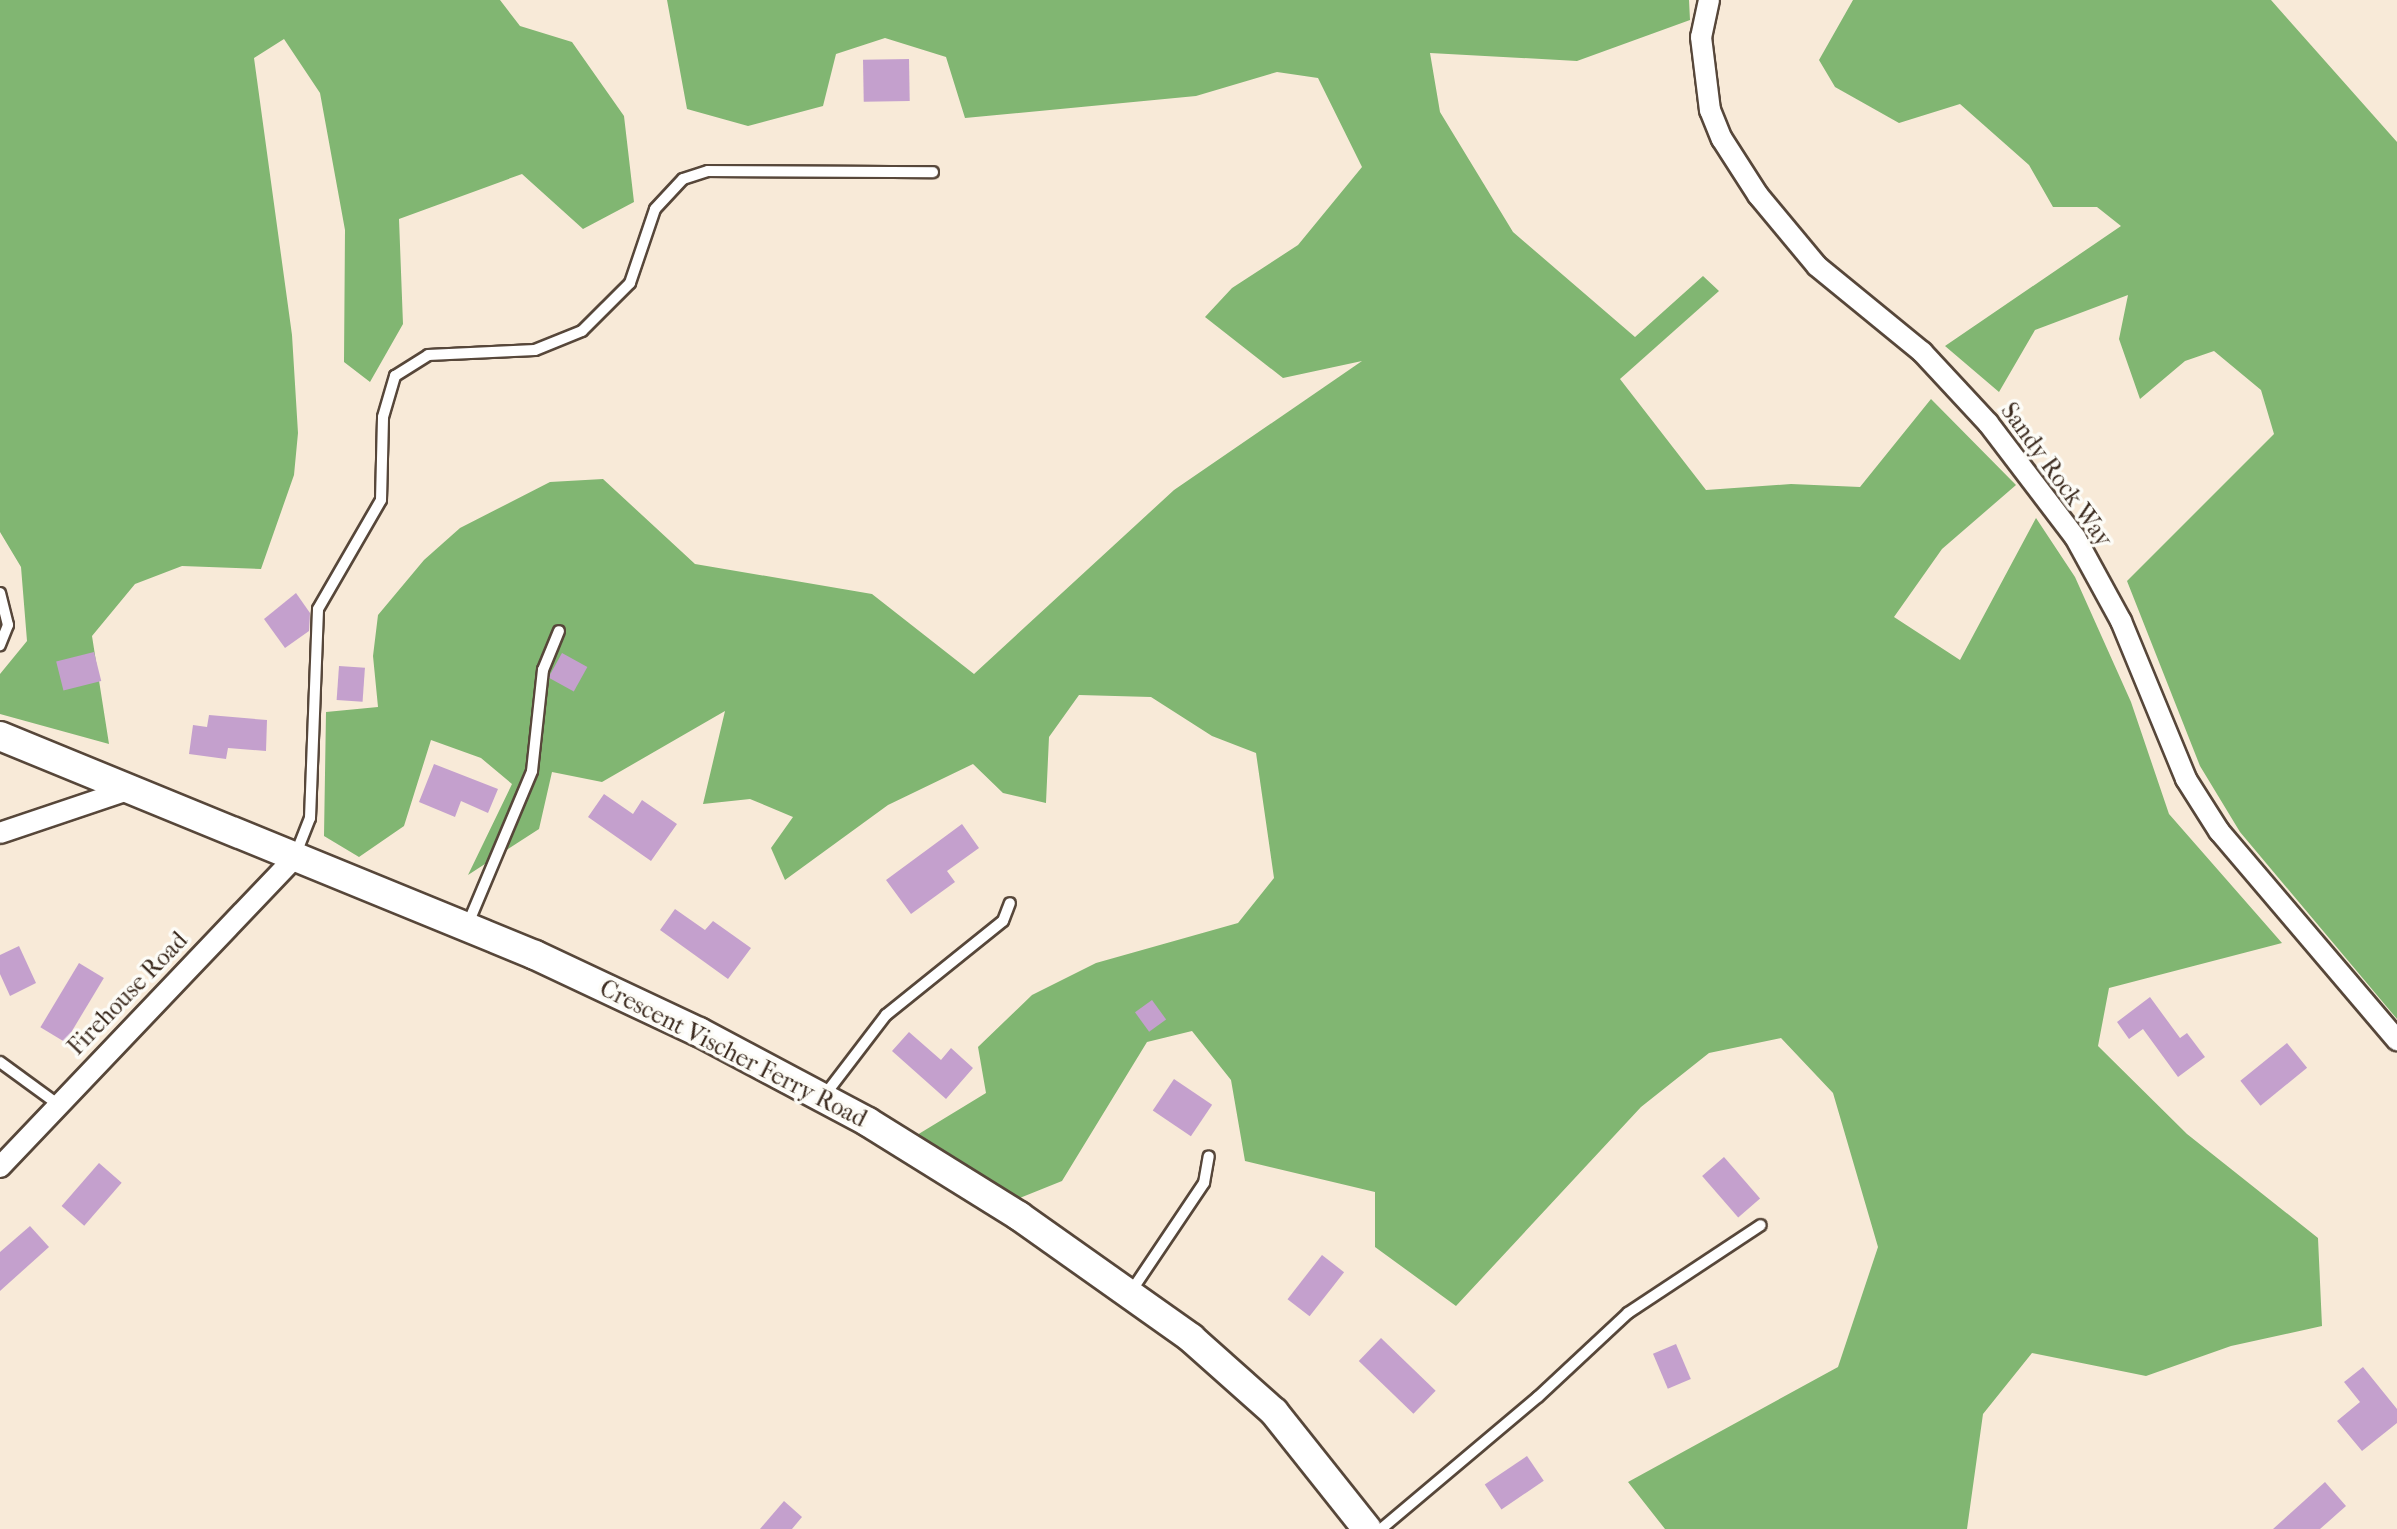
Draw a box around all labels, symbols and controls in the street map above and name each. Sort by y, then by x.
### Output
street label: Sandy Rock Way [1994,397,2118,553]
street label: Firehouse Road [62,926,194,1062]
street label: Crescent Vischer Ferry Road [595,974,871,1134]

